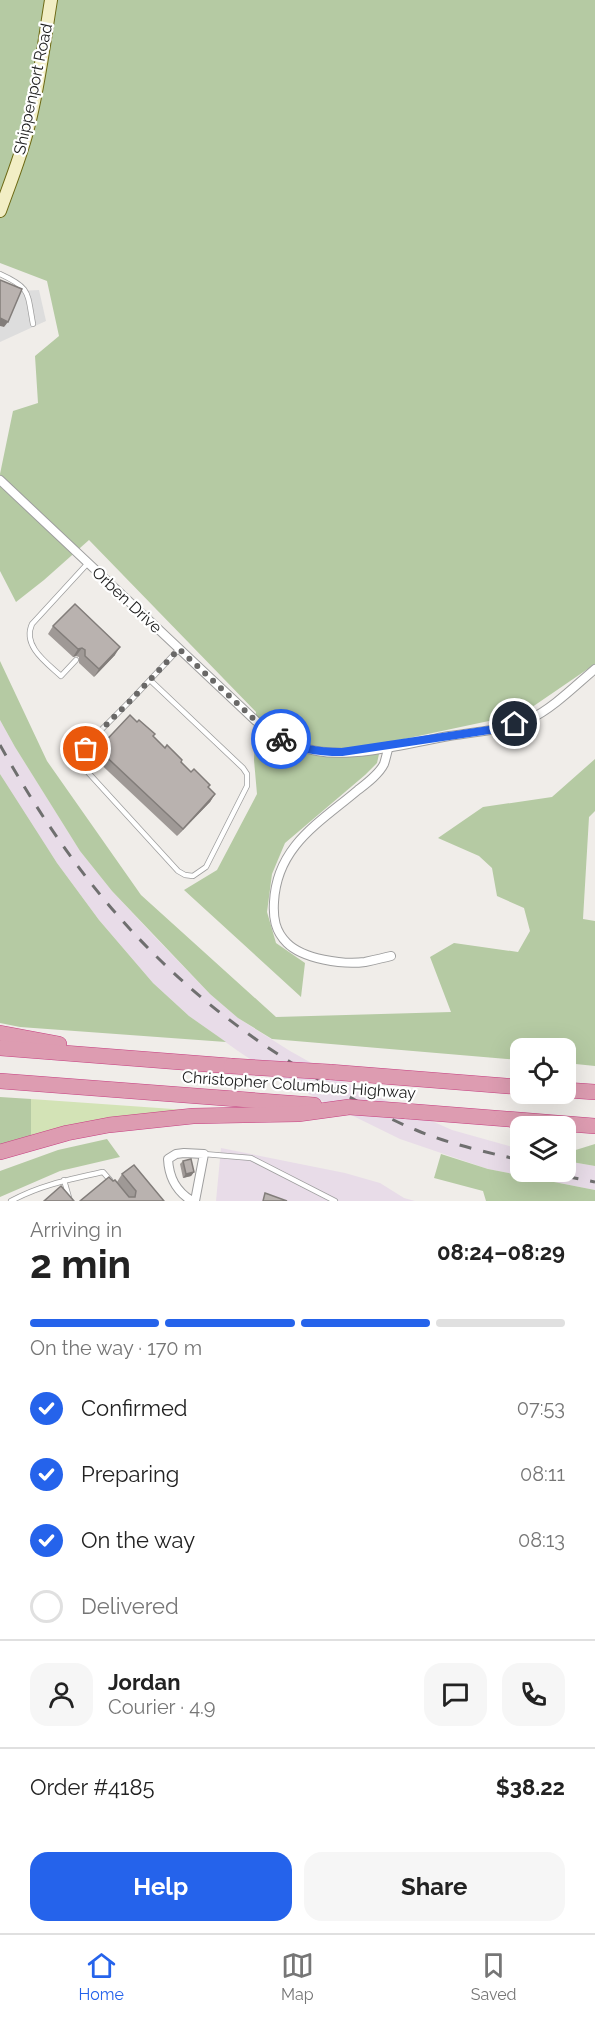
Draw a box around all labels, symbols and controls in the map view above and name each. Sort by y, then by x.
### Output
street label: Shippenport Road [10,22,56,156]
street label: Orben Drive [88,563,166,637]
pin [489,698,540,749]
icon: home [498,707,531,740]
courier [251,709,311,769]
pin [60,723,111,774]
icon: bike [265,723,298,756]
icon: bag [69,732,102,765]
map controls [510,1038,576,1182]
button: locate [510,1038,576,1104]
street label: Christopher Columbus Highway [181,1067,417,1103]
button: layers [510,1116,576,1182]
text: Arriving in [30,1218,122,1242]
text: 08:24–08:29 [437,1239,565,1265]
text: 2 min [30,1241,131,1287]
text: On the way · 170 m [30,1336,202,1360]
icon: check [30,1392,63,1425]
text: Confirmed [81,1395,188,1421]
text: 07:53 [517,1396,565,1420]
icon: check [30,1458,63,1491]
text: Preparing [81,1461,179,1487]
text: 08:11 [520,1462,565,1486]
icon: check [30,1524,63,1557]
text: On the way [81,1527,195,1553]
text: 08:13 [518,1528,565,1552]
text: Delivered [81,1593,179,1619]
button: person [30,1663,93,1726]
button: chat [424,1663,487,1726]
button: phone [502,1663,565,1726]
text: Jordan [108,1669,180,1695]
text: Courier · 4.9 [108,1695,216,1719]
text: Order #4185 [30,1774,154,1800]
text: $38.22 [496,1774,565,1800]
button: Help [30,1852,292,1921]
button: Share [304,1852,565,1921]
tab: Home [78,1949,124,2004]
tab: Map [281,1949,314,2004]
tab: Saved [471,1949,516,2004]

